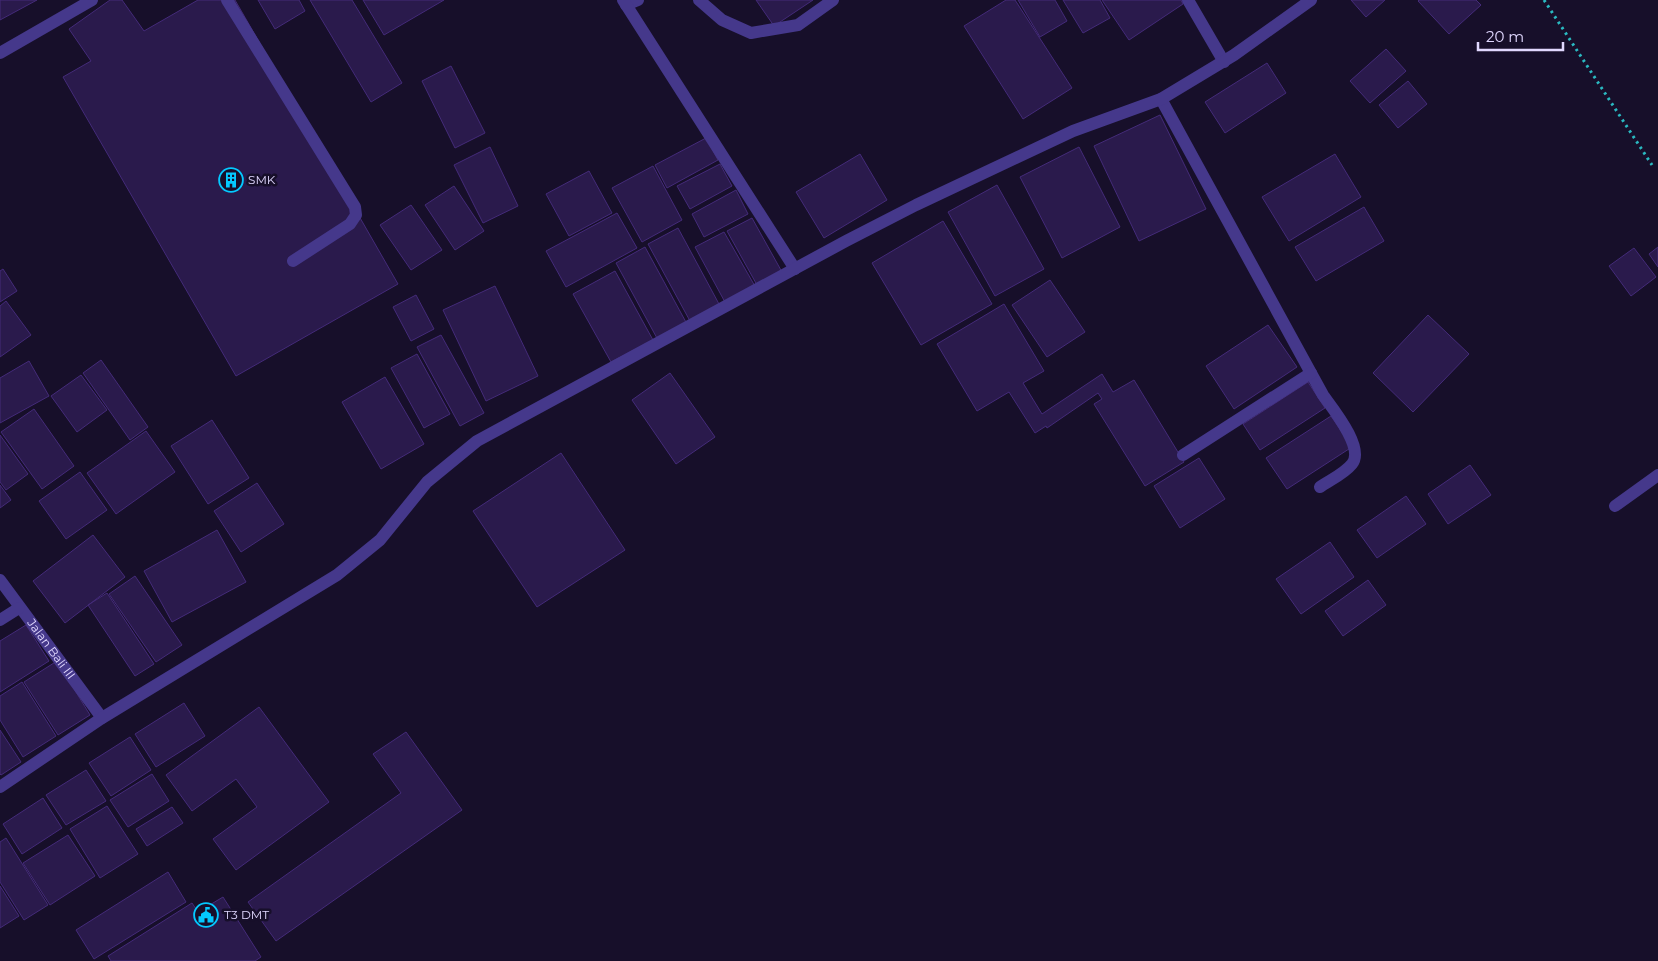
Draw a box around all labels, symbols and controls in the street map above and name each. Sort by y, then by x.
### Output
scale bar [1478,20,1563,52]
text: 20 m [1486,27,1524,46]
building icon: SMK [218,167,244,193]
place label: SMK [248,172,276,187]
street label: Jalan Bali III [24,615,79,682]
public building icon: T3 DMT [193,902,219,928]
place label: T3 DMT [224,907,269,922]

